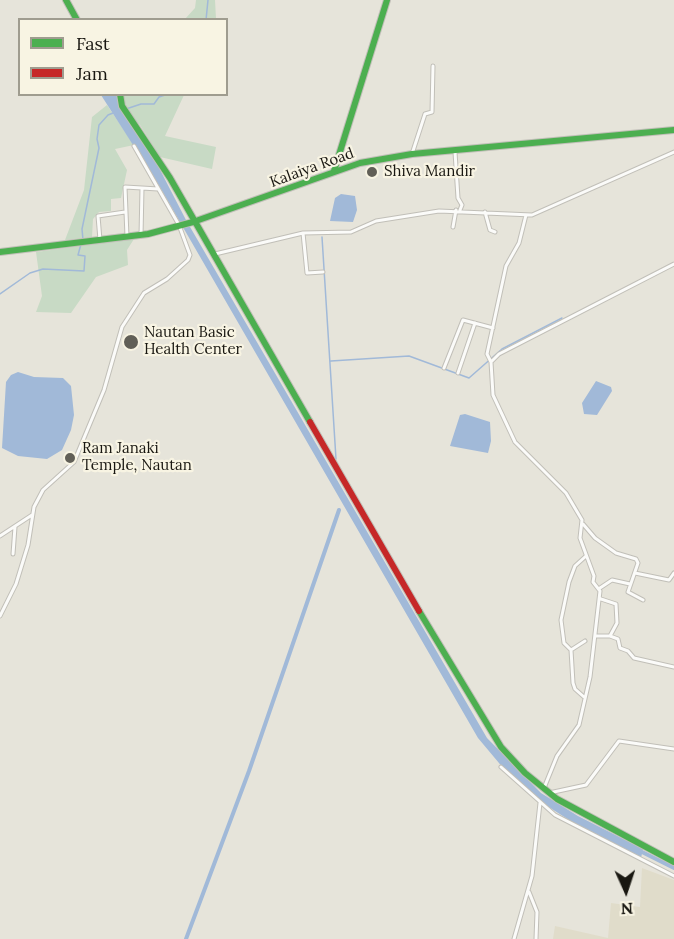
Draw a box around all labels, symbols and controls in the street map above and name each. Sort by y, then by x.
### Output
legend [18,18,228,96]
text: Fast [76,32,110,55]
text: Jam [76,62,108,85]
street label: Kalaiya Road [267,144,357,192]
place label: Shiva Mandir [384,163,475,181]
marker: Shiva Mandir [365,165,379,179]
place label: Nautan Basic Health Center [144,324,242,359]
marker: Nautan Basic Health Center [122,333,140,351]
place label: Ram Janaki Temple, Nautan [82,440,192,475]
marker: Ram Janaki Temple, Nautan [63,451,77,465]
north arrow [596,861,656,921]
text: N [620,899,634,919]

